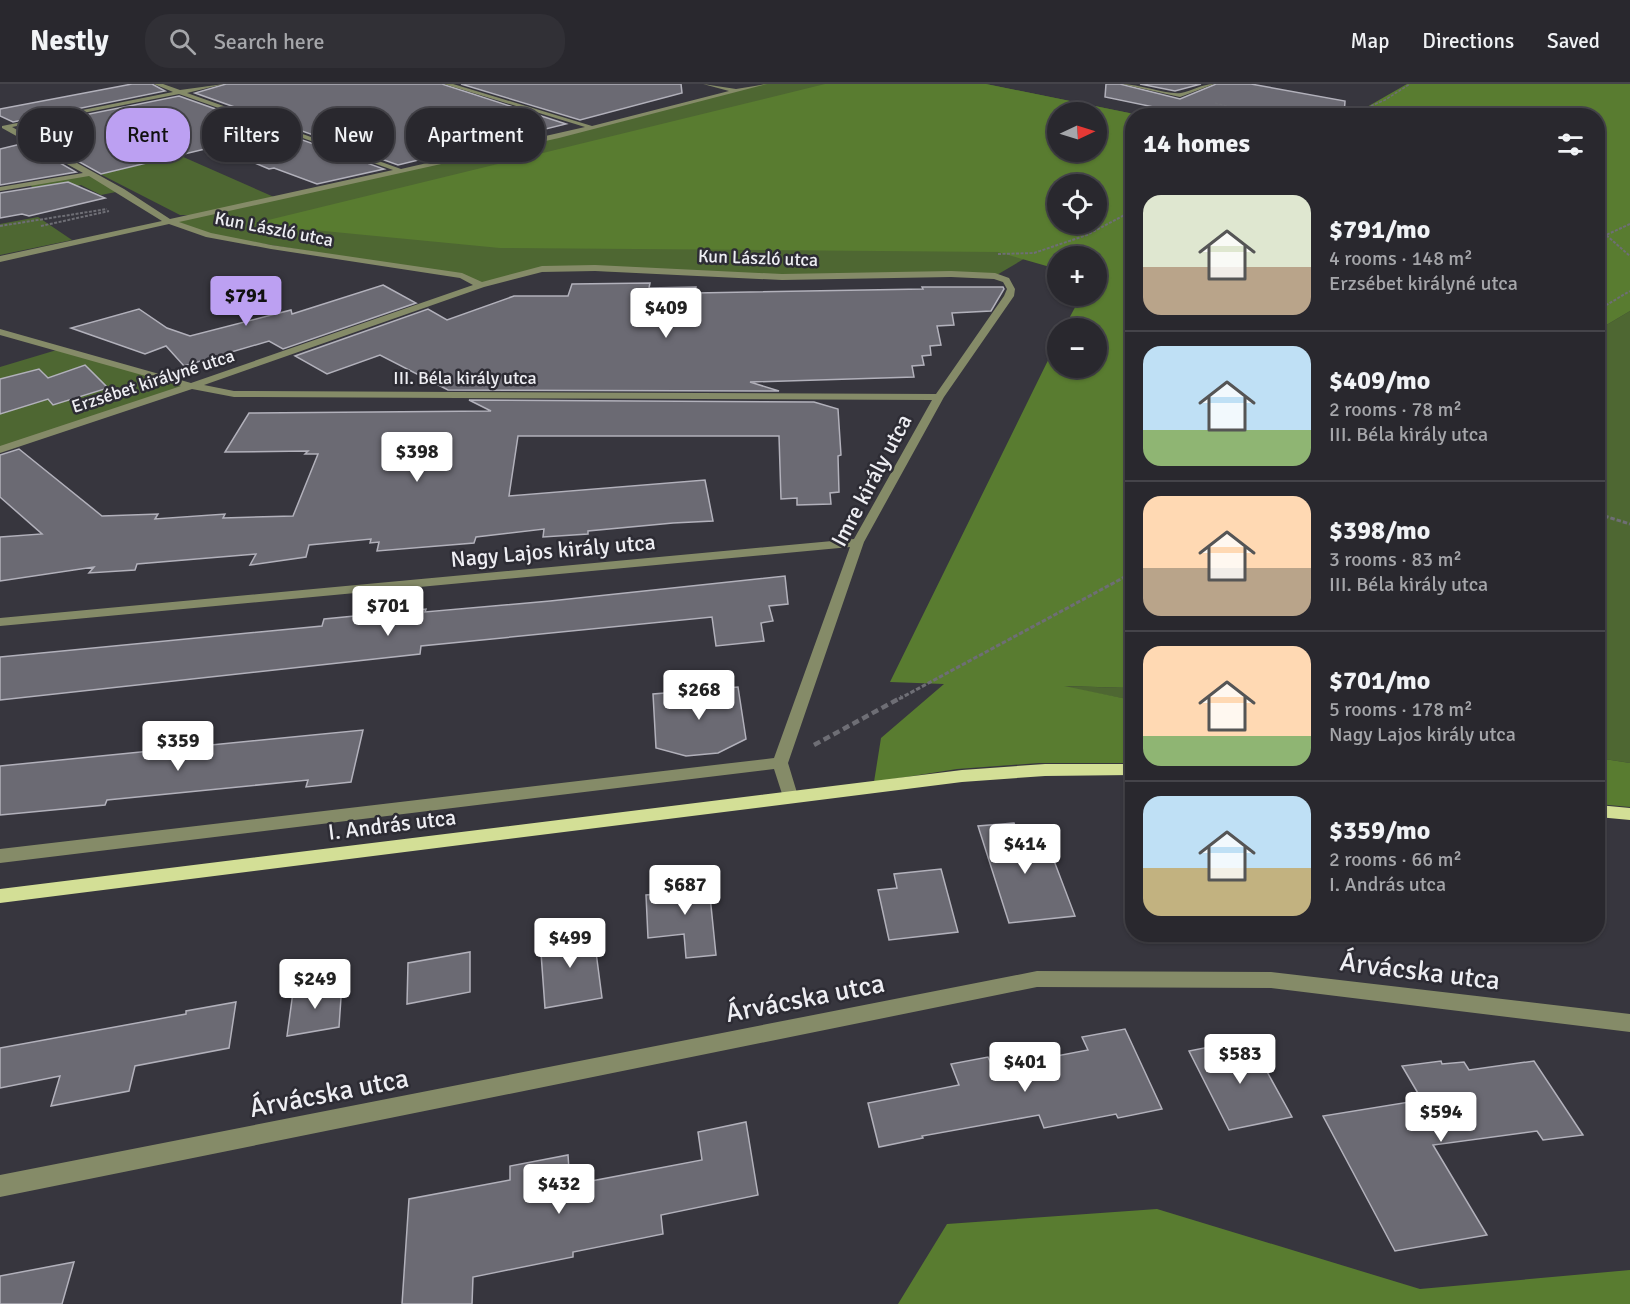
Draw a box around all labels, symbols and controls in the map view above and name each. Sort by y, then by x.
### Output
search box [145,14,565,68]
text: Nestly [30,24,109,58]
icon: search [166,25,199,58]
text: Search here [214,28,325,55]
text: Map [1351,28,1389,54]
text: Directions [1422,28,1514,54]
text: Saved [1547,28,1600,54]
north arrow [1047,102,1107,162]
map controls [1047,102,1107,378]
chip: Buy [18,108,94,162]
chip: Rent [106,108,190,162]
chip: Filters [202,108,301,162]
chip: New [313,108,394,162]
chip: Apartment [406,108,545,162]
text: 14 homes [1143,128,1250,160]
icon: filters [1554,128,1587,161]
button: locate [1047,174,1107,234]
street label: Kun László utca [213,207,335,251]
text: $791/mo [1329,214,1430,246]
icon: home [1191,219,1263,291]
street label: Kun László utca [698,245,818,271]
button: + [1047,246,1107,306]
text: 4 rooms · 148 m² [1329,246,1473,271]
text: Erzsébet királyné utca [1329,271,1518,296]
pin: $791 [210,276,282,327]
text: $791 [224,283,268,308]
pin: $409 [630,288,702,339]
text: $409 [644,295,688,320]
button: − [1047,318,1107,378]
street label: Erzsébet királyné utca [69,344,237,418]
text: $409/mo [1329,365,1430,397]
street label: III. Béla király utca [393,367,537,389]
icon: home [1191,370,1263,442]
text: 2 rooms · 78 m² [1329,397,1462,422]
street label: Imre király utca [825,410,918,551]
text: III. Béla király utca [1329,422,1488,447]
pin: $398 [381,432,453,483]
text: $398 [395,439,439,464]
text: $398/mo [1329,515,1430,547]
icon: home [1191,520,1263,592]
street label: Nagy Lajos király utca [449,528,657,573]
text: 3 rooms · 83 m² [1329,547,1462,572]
text: III. Béla király utca [1329,572,1488,597]
pin: $701 [352,586,424,637]
text: $701 [366,593,410,618]
text: $701/mo [1329,665,1430,697]
pin: $268 [663,670,735,721]
icon: home [1191,670,1263,742]
text: $268 [677,677,721,702]
text: 5 rooms · 178 m² [1329,697,1473,722]
pin: $359 [142,721,214,772]
text: Nagy Lajos király utca [1329,722,1516,747]
text: $359 [156,728,200,753]
street label: I. András utca [326,803,458,846]
text: $359/mo [1329,815,1430,847]
icon: home [1191,820,1263,892]
pin: $414 [989,824,1061,875]
text: $414 [1003,831,1047,856]
text: 2 rooms · 66 m² [1329,847,1462,872]
pin: $687 [649,865,721,916]
text: $687 [663,872,707,897]
text: I. András utca [1329,872,1446,897]
pin: $499 [534,918,606,969]
text: $499 [548,925,592,950]
street label: Árvácska utca [1338,945,1502,998]
pin: $249 [279,959,351,1010]
text: $249 [293,966,337,991]
street label: Árvácska utca [723,967,887,1030]
pin: $583 [1204,1034,1276,1085]
text: $583 [1218,1041,1262,1066]
pin: $401 [989,1042,1061,1093]
text: $401 [1003,1049,1047,1074]
street label: Árvácska utca [247,1062,411,1125]
pin: $594 [1405,1092,1477,1143]
text: $594 [1419,1099,1463,1124]
pin: $432 [523,1164,595,1215]
text: $432 [537,1171,581,1196]

